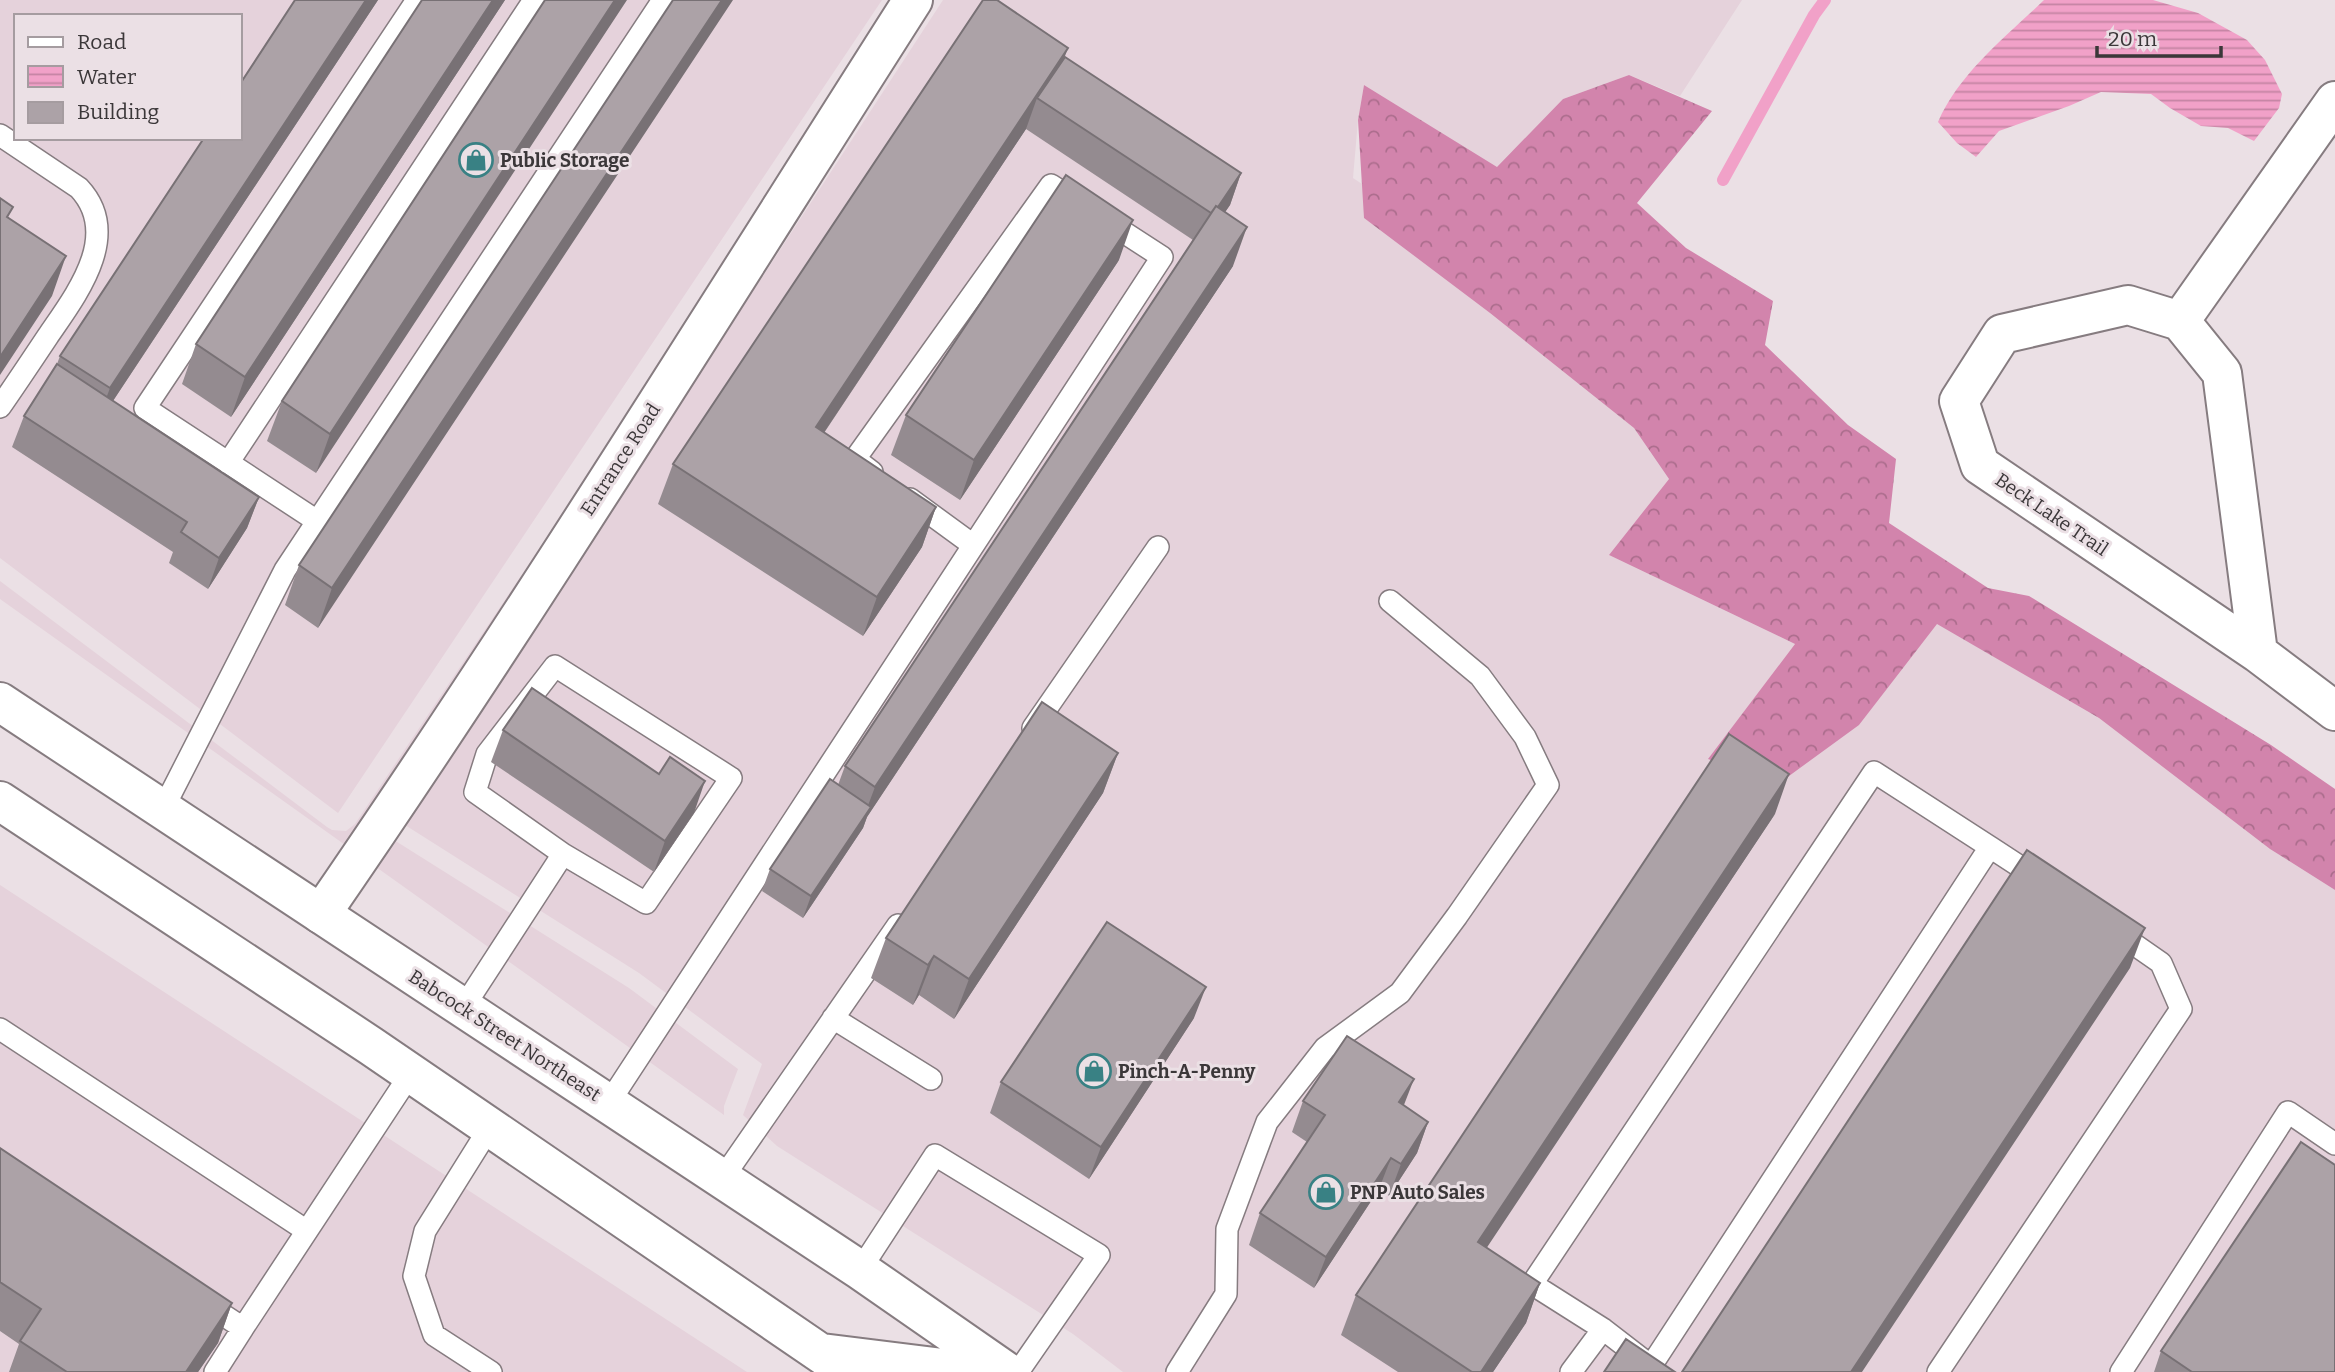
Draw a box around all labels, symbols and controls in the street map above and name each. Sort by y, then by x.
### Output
legend [14,14,242,140]
scale bar [2097,14,2221,58]
text: 20 m [2108,26,2157,52]
text: Road [77,29,126,55]
text: Water [77,64,136,90]
text: Building [77,99,160,125]
shop icon: Public Storage [457,141,495,179]
place label: Public Storage [500,149,629,172]
street label: Entrance Road [576,399,665,520]
street label: Beck Lake Trail [1991,468,2113,561]
street label: Babcock Street Northeast [404,965,605,1106]
shop icon: Pinch-A-Penny [1075,1052,1113,1090]
place label: Pinch-A-Penny [1118,1060,1256,1083]
shop icon: PNP Auto Sales [1307,1173,1345,1211]
place label: PNP Auto Sales [1350,1181,1485,1204]

